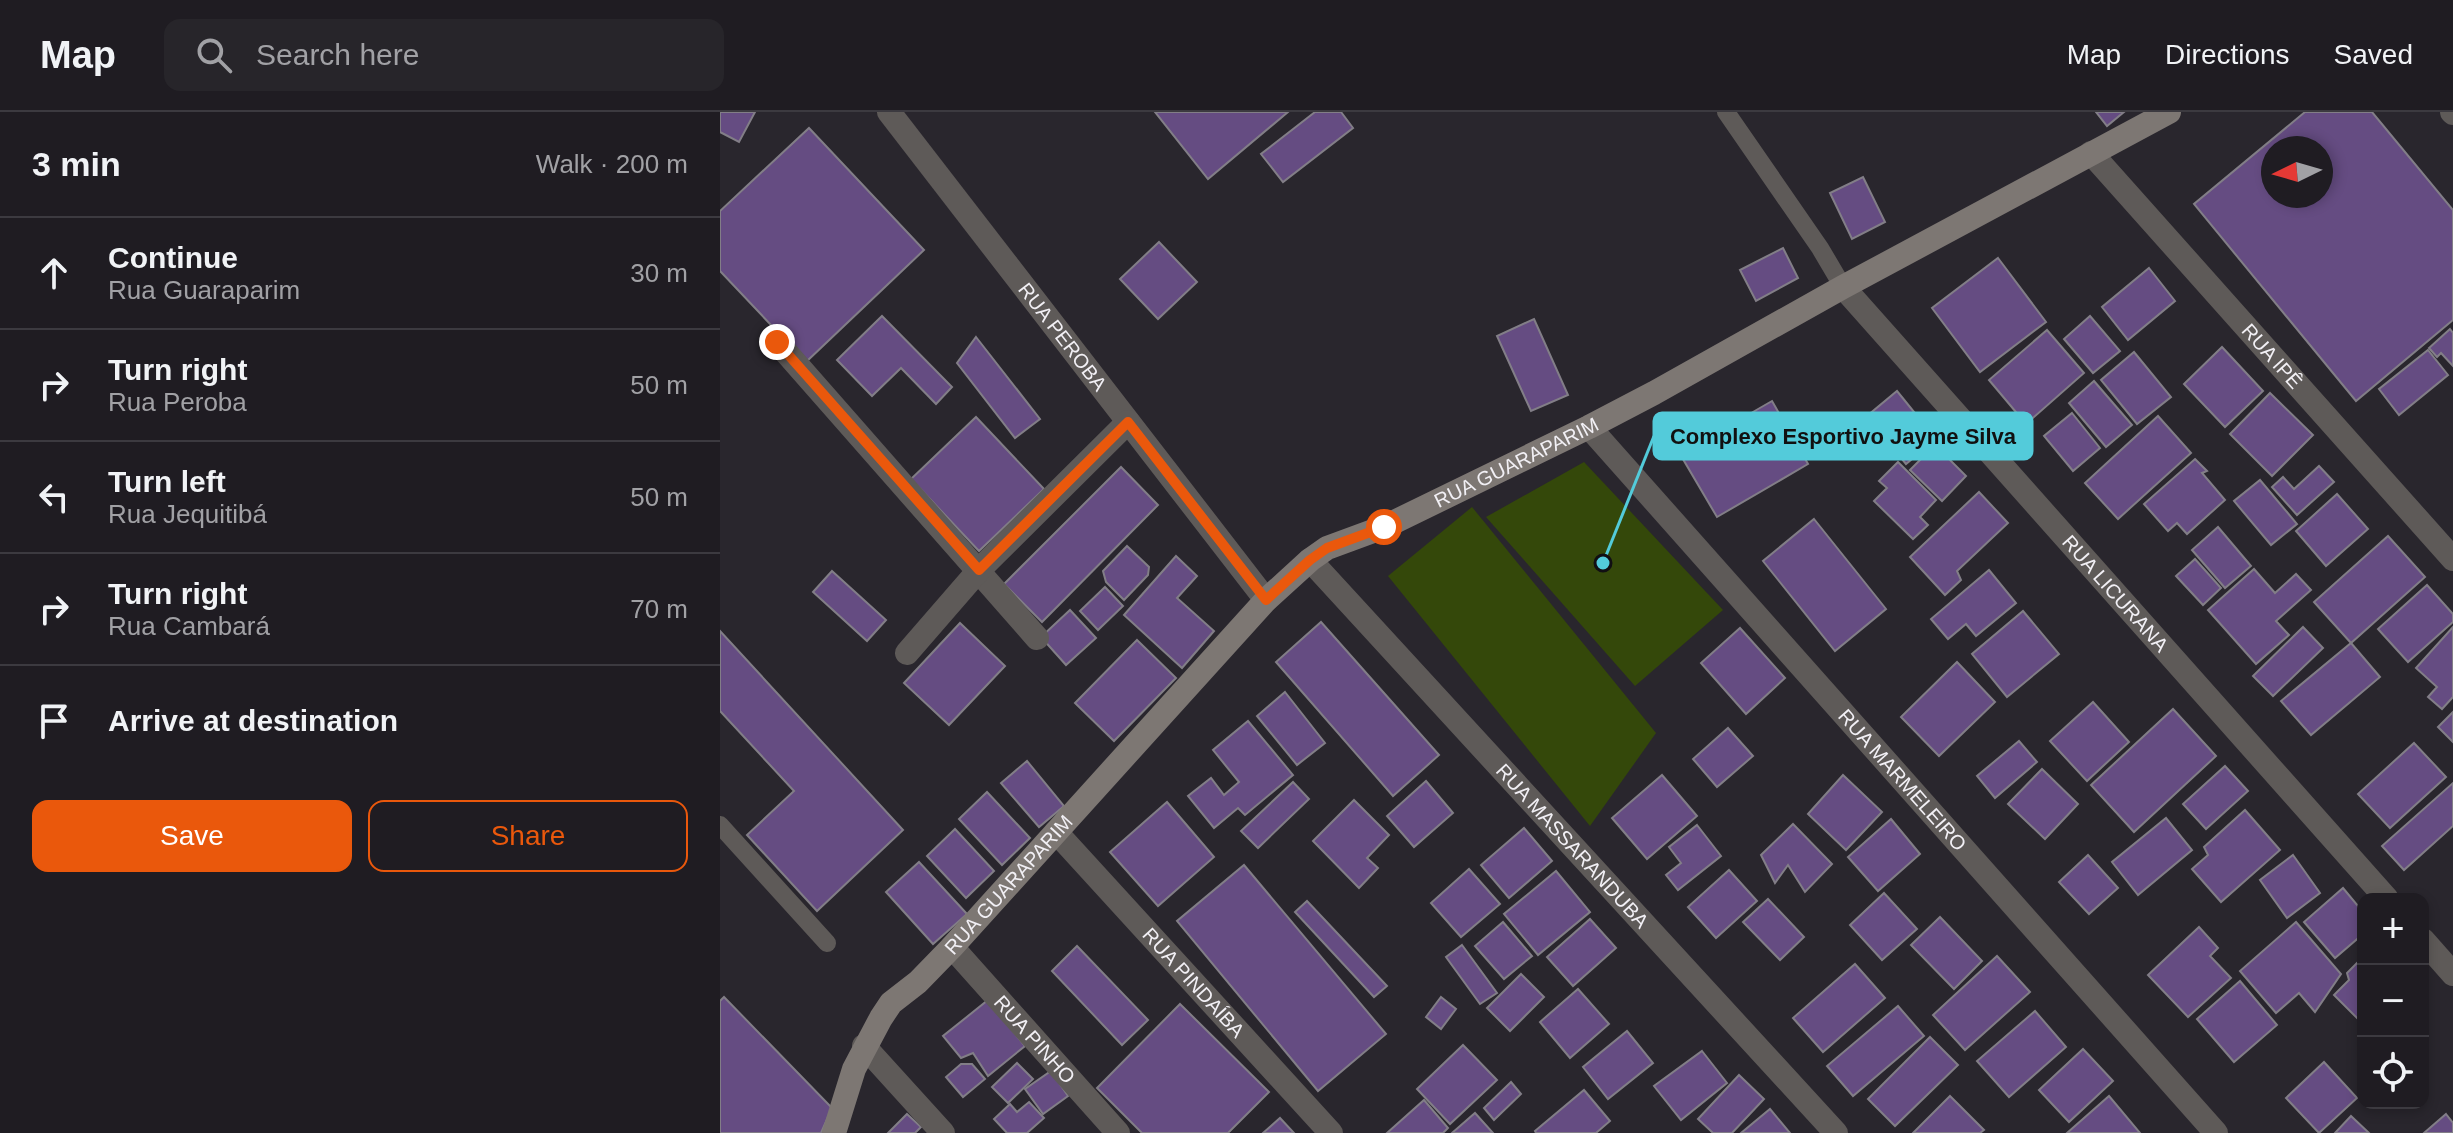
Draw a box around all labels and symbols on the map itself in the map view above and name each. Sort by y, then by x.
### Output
north arrow [2261,136,2333,208]
street label: RUA PEROBA [1014,279,1112,395]
street label: RUA IPÊ [2238,319,2307,393]
route end [759,324,795,360]
street label: RUA GUARAPARIM [1431,413,1602,512]
callout: Complexo Esportivo Jayme Silva [1654,413,2032,459]
text: Complexo Esportivo Jayme Silva [1670,424,2017,449]
route start [1366,509,1402,545]
street label: RUA LICURANA [2058,531,2173,657]
street label: RUA MARMELEIRO [1834,705,1971,855]
street label: RUA MASSARANDUBA [1492,759,1653,933]
street label: RUA GUARAPARIM [940,811,1077,959]
street label: RUA PINDAÍBA [1138,923,1249,1042]
street label: RUA PINHO [990,991,1079,1088]

